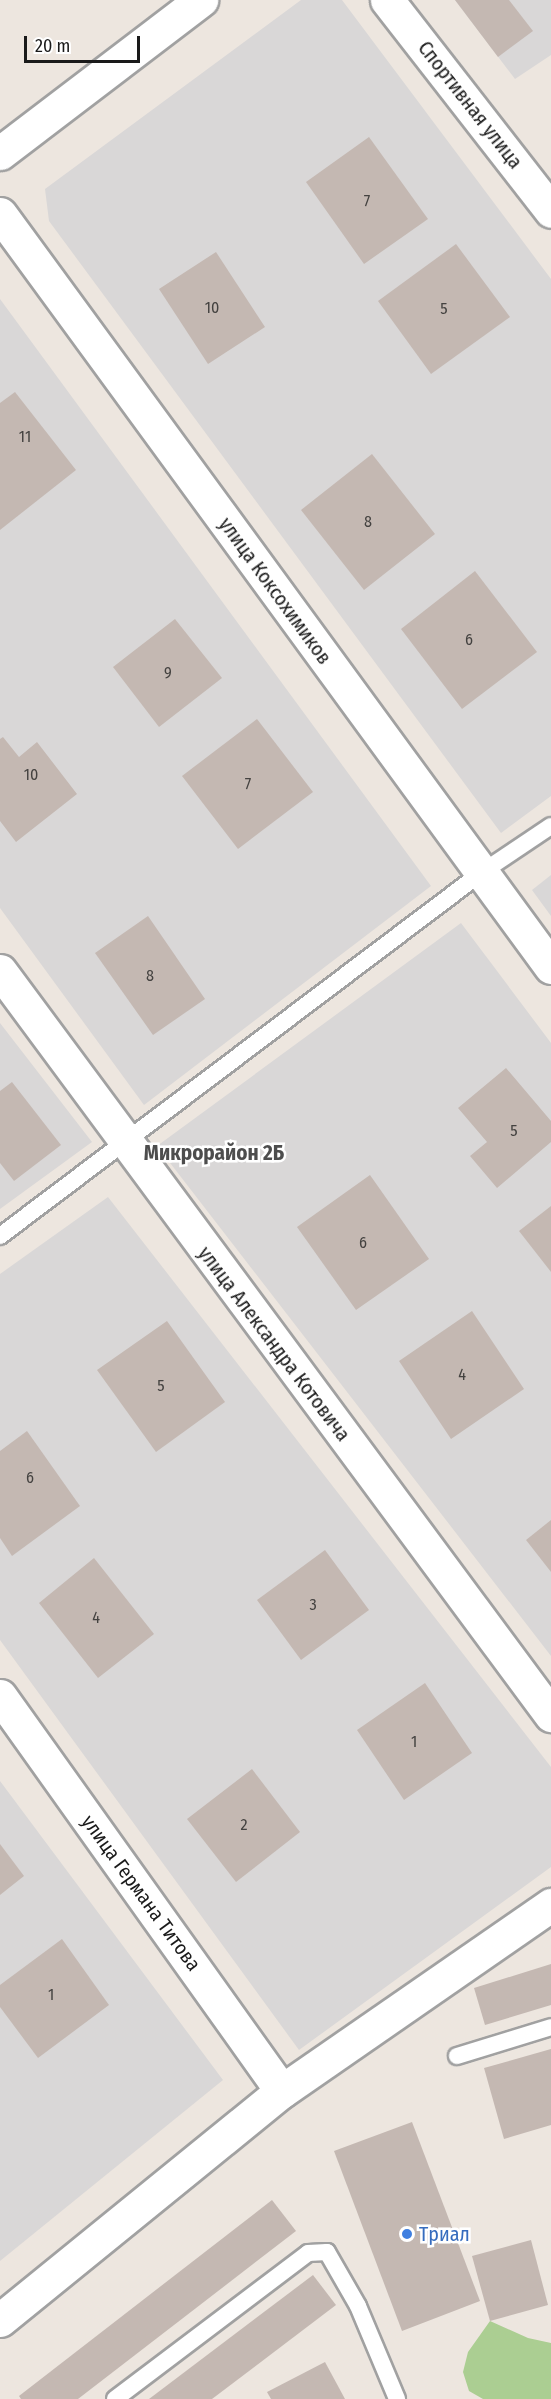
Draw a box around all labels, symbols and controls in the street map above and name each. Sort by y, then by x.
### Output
scale bar [27,24,142,62]
text: 20 m [35,35,70,57]
street label: Спортивная улица [413,36,527,174]
house number: 7 [364,191,370,211]
house number: 10 [205,298,219,318]
house number: 5 [440,299,448,319]
house number: 11 [19,427,31,447]
house number: 8 [364,512,372,532]
street label: улица Коксохимиков [214,513,336,669]
house number: 6 [465,630,473,650]
house number: 9 [164,663,172,683]
house number: 10 [24,765,38,785]
house number: 7 [245,774,251,794]
house number: 8 [146,966,154,986]
house number: 5 [510,1121,518,1141]
district label: Микрорайон 2Б [144,1140,284,1166]
house number: 6 [359,1233,367,1253]
street label: улица Александра Котовича [193,1242,355,1446]
house number: 4 [458,1365,466,1385]
house number: 5 [157,1376,165,1396]
house number: 6 [26,1468,34,1488]
house number: 3 [309,1595,317,1615]
house number: 4 [92,1608,100,1628]
house number: 1 [411,1732,417,1752]
street label: улица Германа Титова [76,1810,206,1976]
house number: 2 [240,1815,248,1835]
house number: 1 [48,1985,54,2005]
place label: Триал [419,2222,470,2246]
marker: Триал [400,2227,414,2241]

